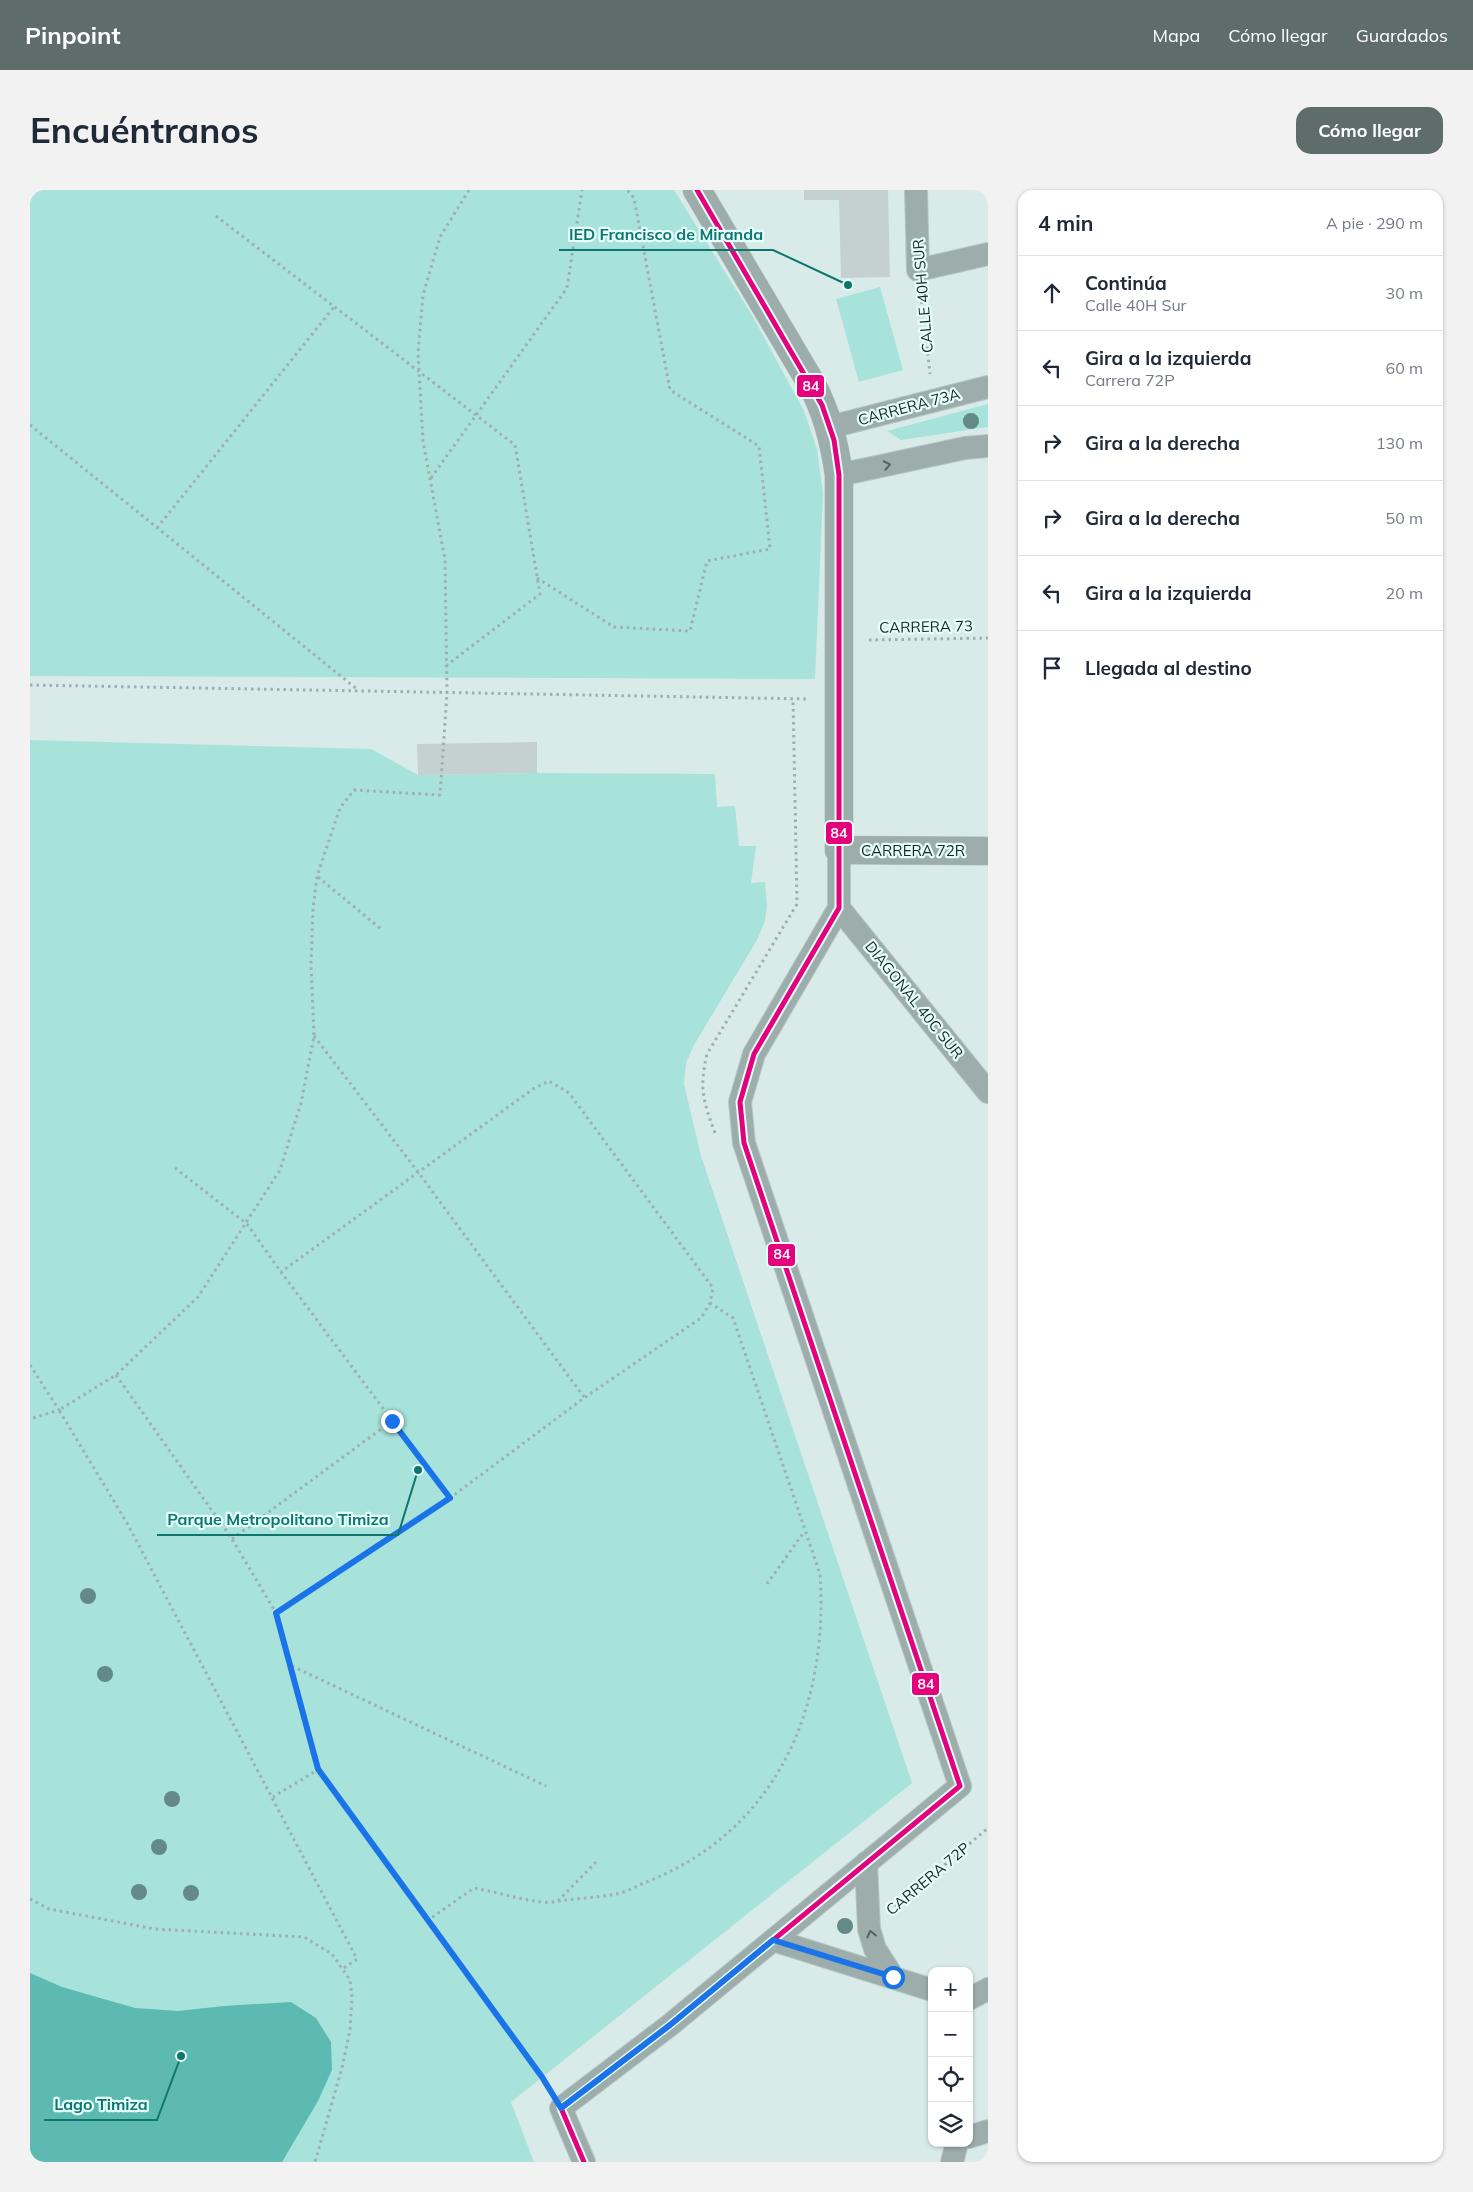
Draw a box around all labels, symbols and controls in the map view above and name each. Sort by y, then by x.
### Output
text: Pinpoint [25,20,121,50]
text: Mapa [1152,24,1200,47]
text: Cómo llegar [1228,24,1328,47]
text: Guardados [1356,24,1448,47]
button: Cómo llegar [1296,107,1443,154]
text: Encuéntranos [30,108,259,152]
text: 4 min [1038,210,1093,236]
text: A pie · 290 m [1326,213,1423,233]
callout: IED Francisco de Miranda [559,219,773,250]
text: IED Francisco de Miranda [569,224,763,244]
street label: CALLE 40H SUR [908,238,937,354]
text: Continúa [1085,271,1167,295]
icon: ahead [1038,279,1066,307]
text: 30 m [1386,283,1423,303]
text: Calle 40H Sur [1085,295,1186,315]
text: Gira a la izquierda [1085,346,1251,370]
icon: left [1038,354,1066,382]
text: 60 m [1386,358,1423,378]
text: Carrera 72P [1085,370,1175,390]
line badge: 84 [796,374,825,398]
text: 84 [803,377,820,395]
street label: CARRERA 73A [856,384,962,429]
icon: right [1038,429,1066,457]
text: Gira a la derecha [1085,431,1240,455]
text: 130 m [1376,433,1423,453]
one-way arrow [883,460,892,471]
icon: right [1038,504,1066,532]
text: Gira a la derecha [1085,506,1240,530]
text: 50 m [1386,508,1423,528]
icon: left [1038,579,1066,607]
text: Gira a la izquierda [1085,581,1251,605]
text: 20 m [1386,583,1423,603]
street label: CARRERA 73 [879,616,973,637]
icon: arrive [1038,654,1066,682]
text: Llegada al destino [1085,656,1252,680]
line badge: 84 [825,821,853,845]
text: 84 [831,824,848,842]
street label: CARRERA 72R [861,841,965,860]
street label: DIAGONAL 40C SUR [861,937,968,1062]
line badge: 84 [767,1243,796,1267]
text: 84 [774,1245,791,1263]
route end [381,1410,404,1433]
callout: Parque Metropolitano Timiza [157,1504,398,1535]
text: Parque Metropolitano Timiza [167,1509,389,1529]
line badge: 84 [911,1672,940,1696]
text: 84 [918,1675,935,1693]
street label: CARRERA 72P [882,1838,974,1919]
one-way arrow [866,1930,877,1938]
route start [882,1966,905,1989]
map controls [928,1967,973,2147]
button: + [928,1967,973,2012]
button: − [928,2012,973,2057]
button: locate [928,2057,973,2102]
callout: Lago Timiza [44,2089,157,2120]
text: Lago Timiza [54,2094,148,2114]
button: layers [928,2102,973,2147]

